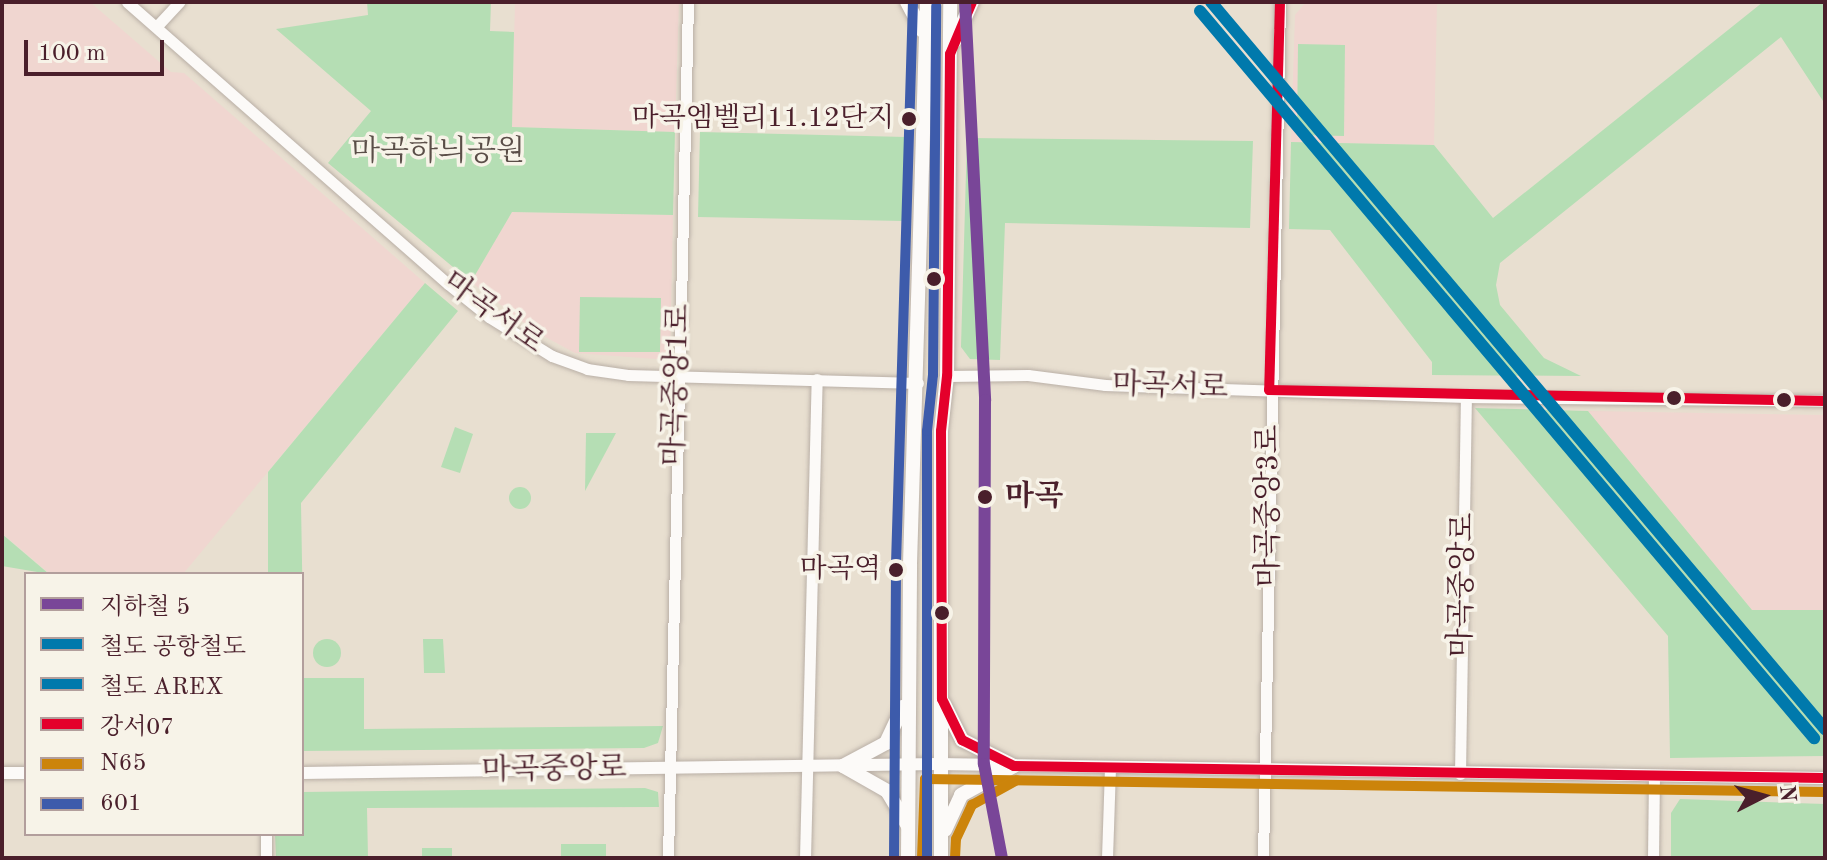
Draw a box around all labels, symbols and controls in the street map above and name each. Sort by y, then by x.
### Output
scale bar [28,24,168,74]
text: 100 m [38,42,106,66]
place label: 마곡엠벨리11.12단지 [632,102,894,136]
marker: 마곡엠벨리11.12단지 [901,111,917,127]
park label: 마곡하늬공원 [351,134,525,170]
street label: 마곡서로 [436,264,550,362]
unlabelled marker [926,271,942,287]
street label: 마곡중앙1로 [656,303,698,467]
street label: 마곡서로 [1111,367,1229,407]
unlabelled marker [1666,390,1682,406]
unlabelled marker [1776,392,1792,408]
street label: 마곡중앙3로 [1251,425,1287,587]
place label: 마곡 [1005,479,1063,515]
marker: 마곡 [972,484,998,510]
street label: 마곡중앙로 [1444,512,1482,658]
place label: 마곡역 [800,553,881,587]
marker: 마곡역 [888,562,904,578]
legend [24,572,304,836]
text: 지하철 5 [100,596,190,620]
unlabelled marker [934,605,950,621]
text: 철도 공항철도 [100,636,246,660]
text: 철도 AREX [100,676,223,700]
text: 강서07 [100,716,174,740]
street label: 마곡중앙로 [481,751,627,789]
text: N65 [100,752,146,776]
north arrow [1723,756,1803,836]
text: N [1775,784,1799,803]
text: 601 [100,792,142,816]

